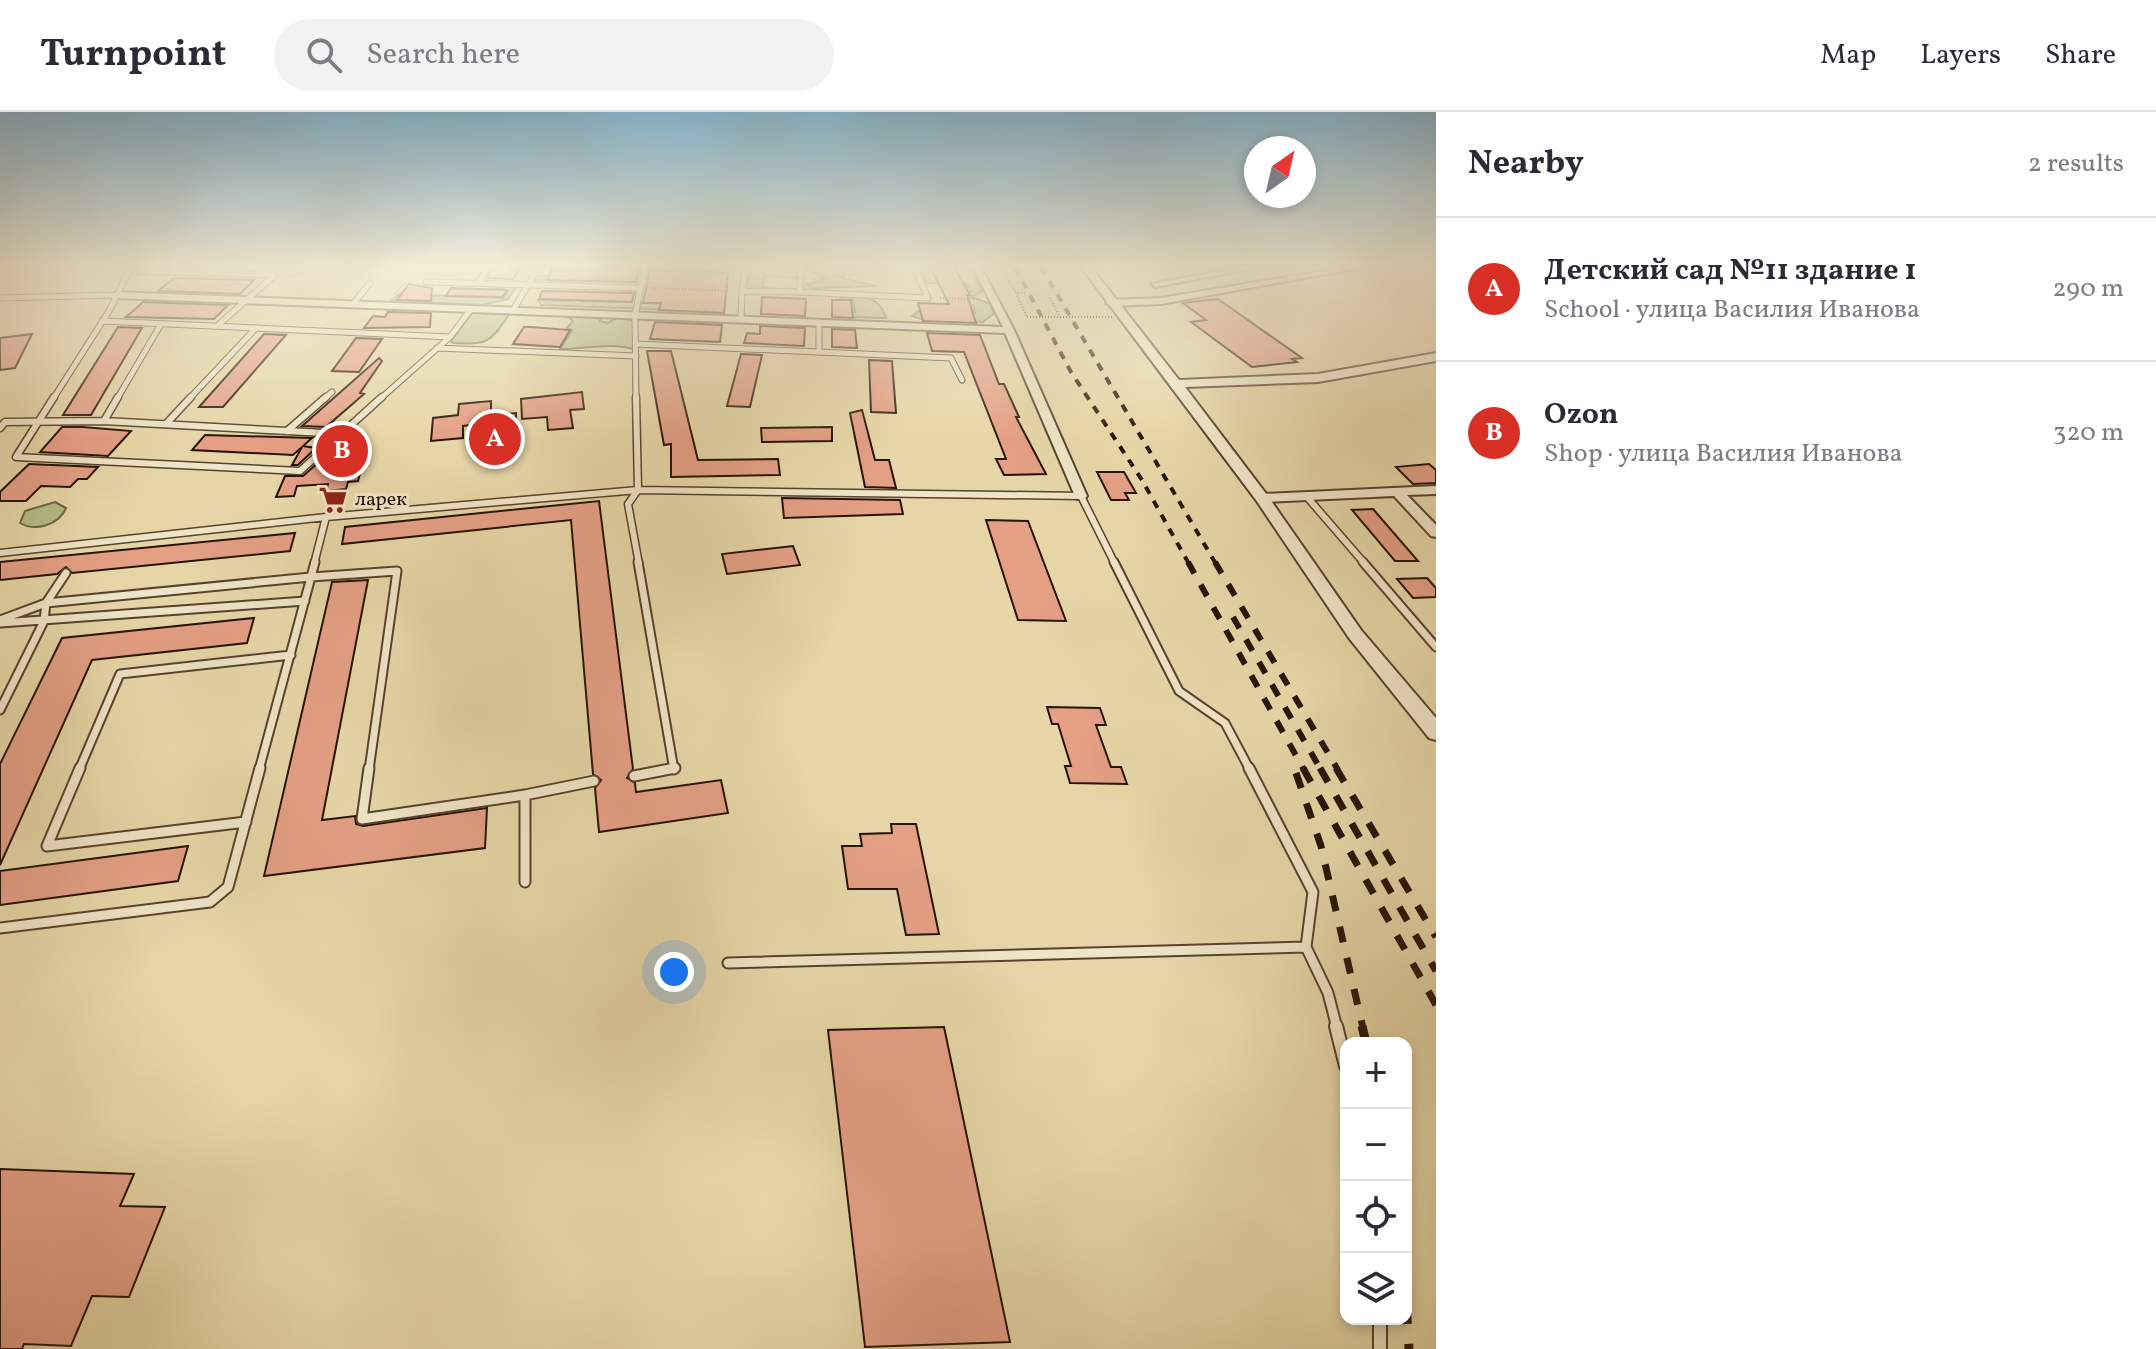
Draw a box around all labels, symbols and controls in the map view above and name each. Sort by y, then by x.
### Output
search box [274,19,834,91]
text: Turnpoint [40,29,226,82]
icon: search [302,33,346,77]
text: Search here [366,34,520,76]
text: Map [1820,36,1876,75]
text: Layers [1920,36,2001,75]
text: Share [2045,36,2116,75]
north arrow [1244,136,1316,208]
text: Nearby [1468,141,1584,188]
text: 2 results [2028,146,2124,182]
text: Детский сад №11 здание 1 [1544,250,1917,292]
text: A [1485,271,1503,307]
text: 290 m [2052,271,2124,307]
text: School · улица Василия Иванова [1544,292,1920,328]
text: Ozon [1544,394,1618,436]
pin: A [469,409,521,469]
text: B [1485,415,1503,451]
text: 320 m [2053,415,2124,451]
pin: B [316,421,368,481]
text: Shop · улица Василия Иванова [1544,436,1903,472]
supermarket icon: ларек [318,485,348,515]
place label: ларек [355,486,407,514]
your location [654,952,694,992]
map controls [1340,1037,1412,1325]
button: + [1340,1037,1412,1109]
button: − [1340,1109,1412,1181]
button: locate [1340,1181,1412,1253]
button: layers [1340,1253,1412,1325]

